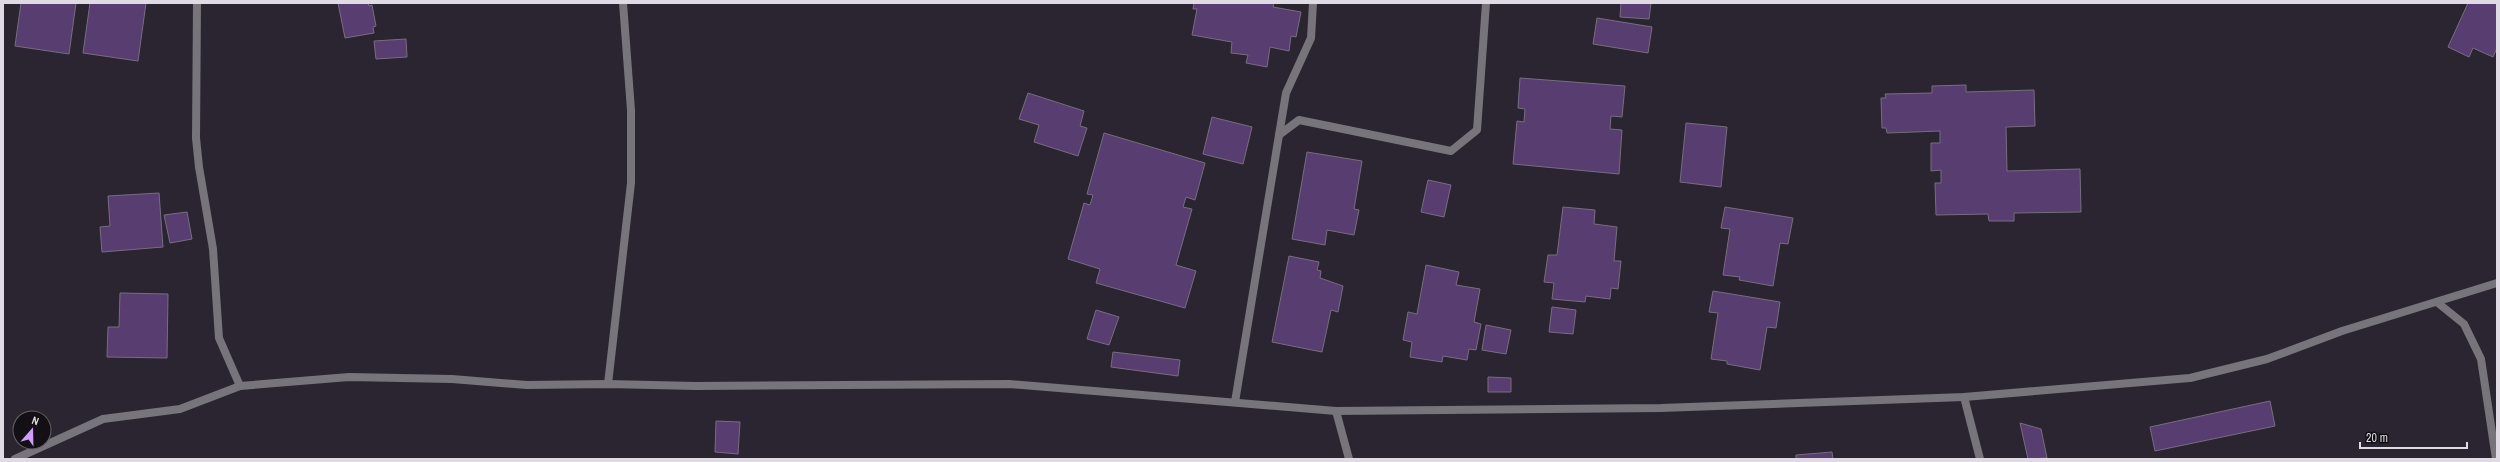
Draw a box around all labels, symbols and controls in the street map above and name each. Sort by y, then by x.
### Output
north arrow [12,410,52,450]
text: N [30,413,41,428]
scale bar [2360,424,2467,450]
text: 20 m [2366,430,2388,446]

